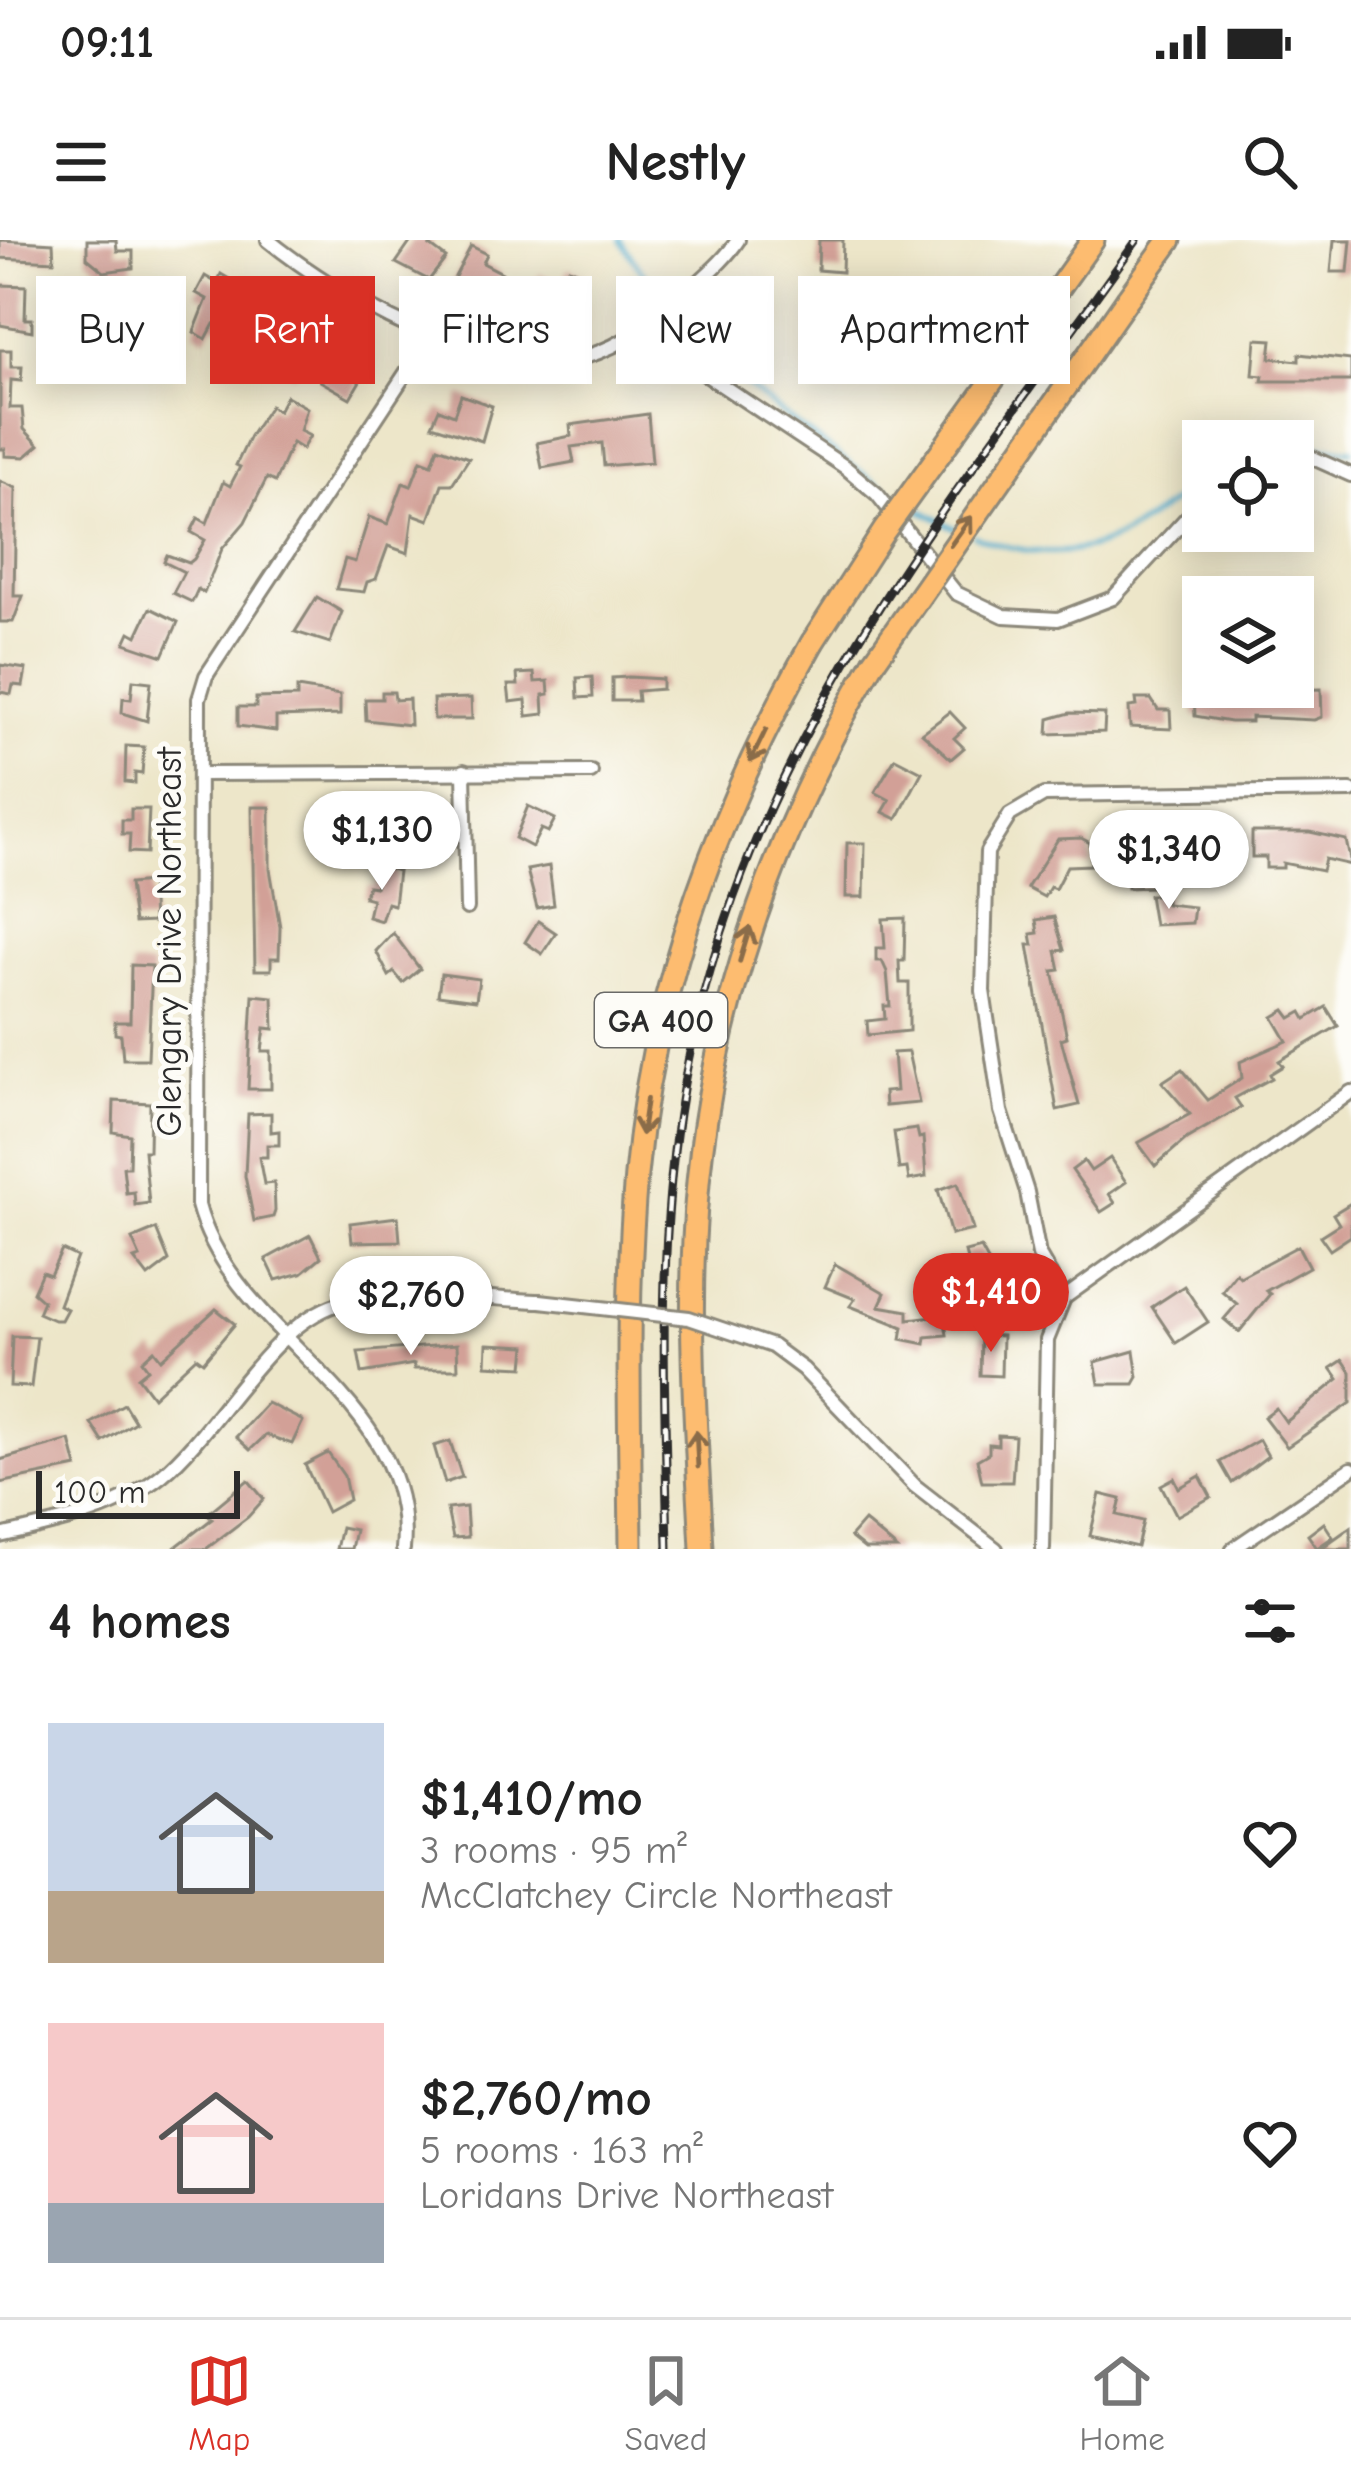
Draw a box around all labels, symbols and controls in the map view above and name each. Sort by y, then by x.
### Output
text: 09:11 [60,16,154,68]
icon: menu [48,129,114,195]
icon: search [1237,129,1303,195]
text: Nestly [606,131,745,194]
chip: Buy [36,276,186,384]
chip: Rent [210,276,375,384]
chip: Filters [399,276,592,384]
chip: New [616,276,774,384]
chip: Apartment [798,276,1070,384]
map controls [1182,420,1314,708]
button: locate [1182,420,1314,552]
one-way arrow [948,515,974,548]
button: layers [1182,576,1314,708]
one-way arrow [746,727,768,763]
street label: Glengary Drive Northeast [149,745,190,1137]
pin: $1,130 [284,791,480,893]
text: $1,130 [330,807,434,852]
pin: $1,340 [1071,810,1267,912]
text: $1,340 [1116,826,1222,871]
one-way arrow [735,926,757,964]
road number: GA 400 [595,993,727,1047]
one-way arrow [632,1097,655,1136]
pin: $1,410 [893,1253,1089,1355]
pin: $2,760 [313,1256,509,1358]
text: $1,410 [940,1269,1042,1314]
text: $2,760 [357,1272,465,1317]
one-way arrow [685,1430,708,1469]
scale bar [36,1465,240,1518]
text: 100 m [54,1473,146,1511]
icon: filters [1237,1588,1303,1654]
text: 4 homes [48,1592,231,1651]
text: $1,410/mo [420,1769,643,1828]
icon: home [144,1771,288,1915]
icon: heart [1237,1810,1303,1876]
text: 3 rooms · 95 m² [420,1828,687,1873]
text: McClatchey Circle Northeast [420,1873,892,1918]
text: $2,760/mo [420,2069,652,2128]
icon: home [144,2071,288,2215]
icon: heart [1237,2110,1303,2176]
text: 5 rooms · 163 m² [420,2128,703,2173]
text: Loridans Drive Northeast [420,2173,833,2218]
tab: Map [186,2348,252,2458]
tab: Saved [625,2348,707,2458]
tab: Home [1080,2348,1165,2458]

